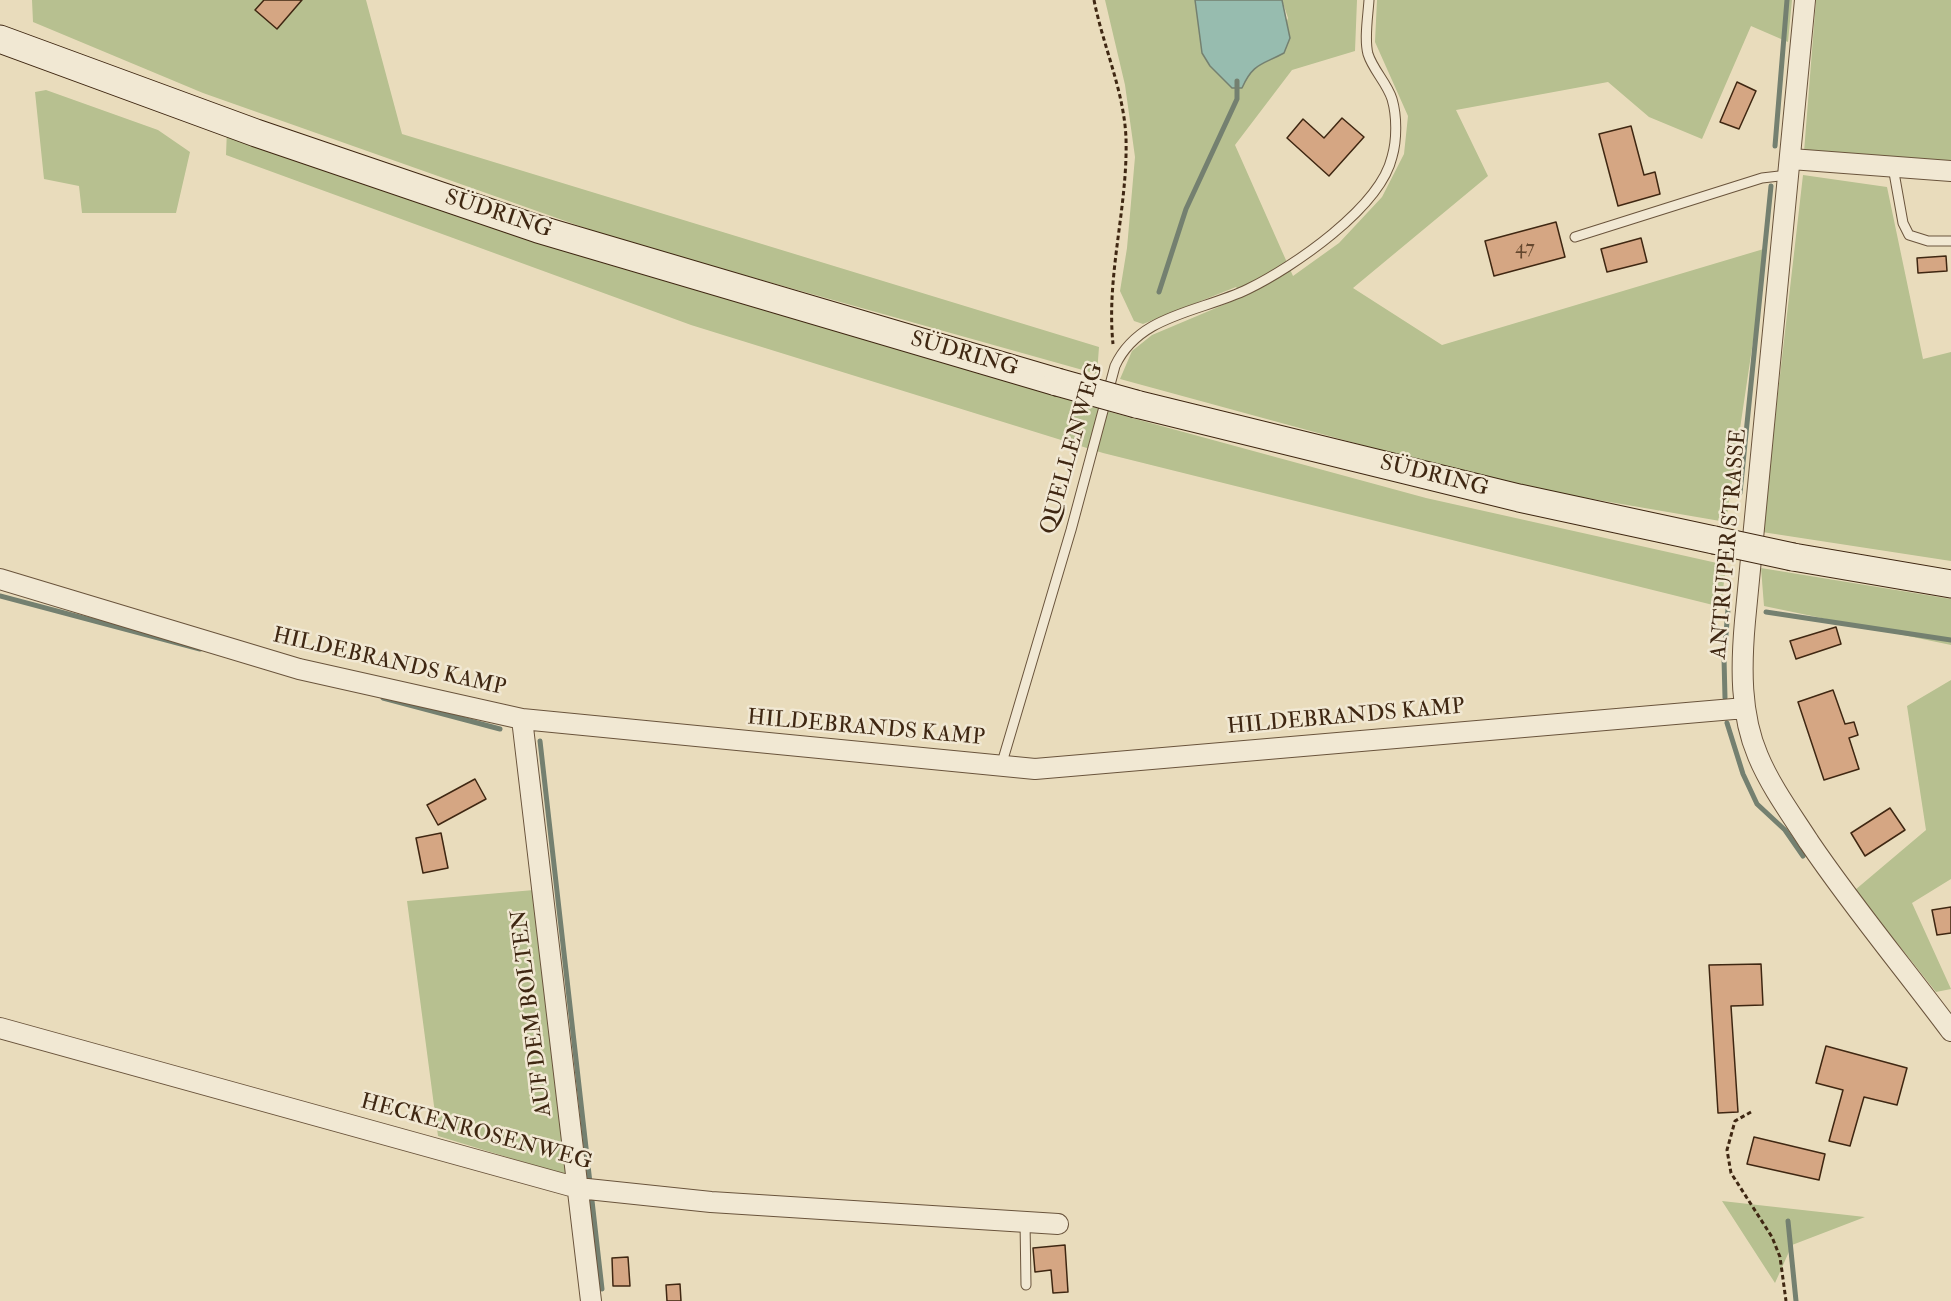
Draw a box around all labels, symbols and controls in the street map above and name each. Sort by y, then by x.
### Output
street label: SÜDRING [441,185,555,245]
house number: 47 [1515,237,1535,261]
street label: SÜDRING [907,327,1021,383]
street label: QUELLENWEG [1036,360,1110,538]
street label: ANTRUPER STRASSE [1707,428,1753,660]
street label: SÜDRING [1377,451,1491,503]
street label: HILDEBRANDS KAMP [270,623,508,703]
street label: HILDEBRANDS KAMP [1226,694,1466,742]
street label: HILDEBRANDS KAMP [746,705,986,753]
street label: AUF DEM BOLTEN [507,908,559,1118]
street label: HECKENROSENWEG [357,1089,595,1177]

